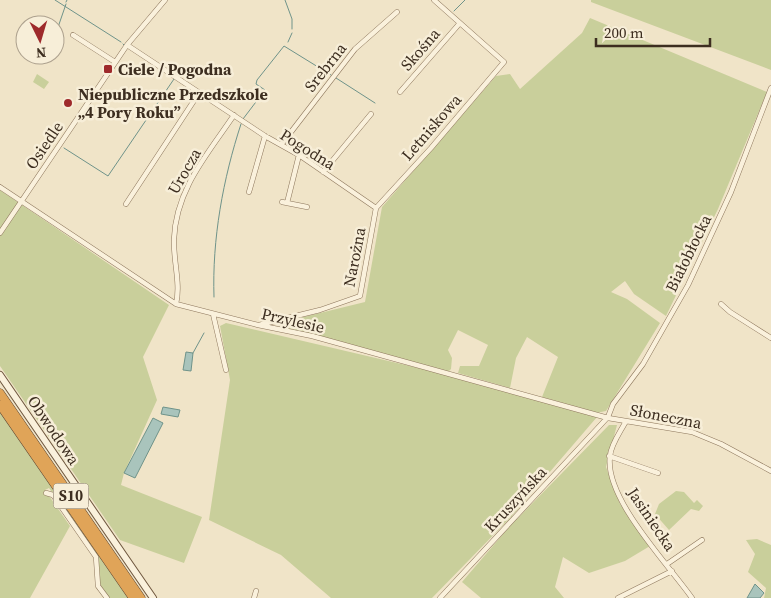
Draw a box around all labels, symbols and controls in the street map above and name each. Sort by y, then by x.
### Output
north arrow [15,15,65,65]
scale bar [596,15,710,47]
street label: Skośna [395,22,445,75]
text: 200 m [604,22,644,43]
street label: Srebrna [299,37,352,96]
text: N [35,43,47,63]
place label: Ciele / Pogodna [118,58,232,80]
marker: Ciele / Pogodna [102,63,114,75]
place label: Niepubliczne Przedszkole „4 Pory Roku” [78,83,268,123]
street label: Letniskowa [396,88,467,165]
marker: Niepubliczne Przedszkole „4 Pory Roku” [62,97,74,109]
street label: Osiedle [20,117,68,173]
street label: Pogodna [276,123,341,175]
street label: Urocza [162,143,206,198]
street label: Białobłocka [660,210,717,295]
street label: Narożna [337,225,371,289]
street label: Przylesie [259,302,327,338]
street label: Obwodowa [23,391,86,470]
street label: Słoneczna [628,398,704,434]
street label: Kruszyńska [479,461,552,537]
street label: Jasiniecka [622,482,682,556]
road number: S10 [54,484,88,508]

